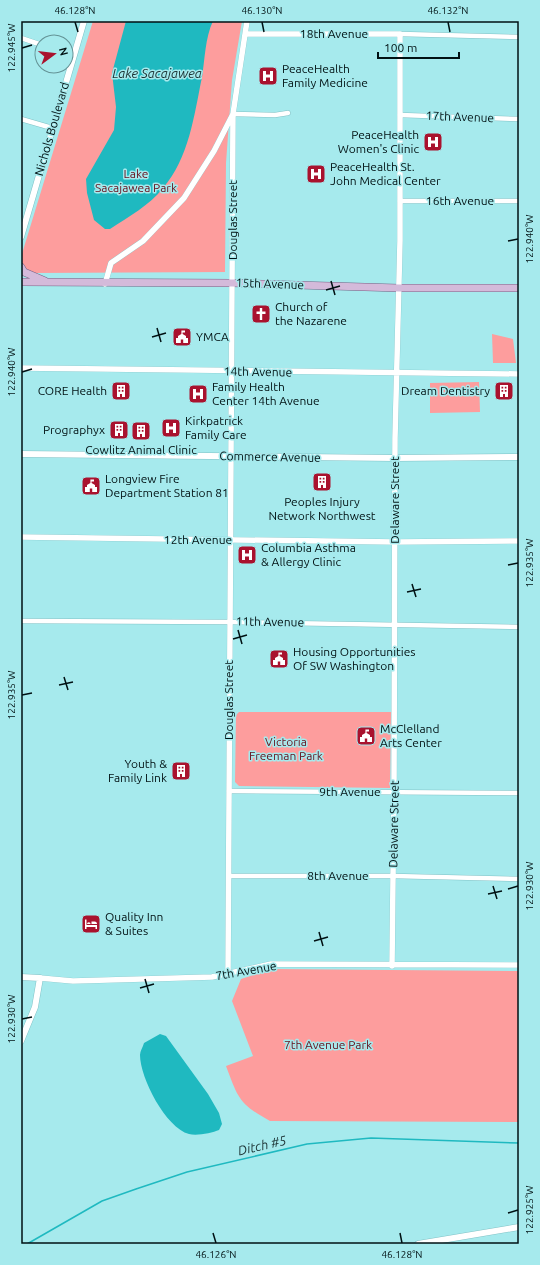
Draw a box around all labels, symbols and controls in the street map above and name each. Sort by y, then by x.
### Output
text: 46.128°N [54,5,96,16]
text: 46.130°N [241,5,283,16]
text: 46.132°N [427,5,469,16]
text: 122.945°W [6,24,17,72]
street label: 18th Avenue [300,27,368,40]
north arrow [34,34,74,74]
scale bar [378,34,459,60]
text: 100 m [384,41,417,54]
text: N [57,46,71,57]
place label: PeaceHealth Family Medicine [282,62,368,89]
hospital icon: PeaceHealth Family Medicine [257,65,279,87]
water label: Lake Sacajawea [112,66,202,80]
street label: Nichols Boulevard [32,81,71,177]
street label: 17th Avenue [426,109,494,124]
place label: PeaceHealth Women's Clinic [338,128,419,155]
hospital icon: PeaceHealth Women's Clinic [422,131,444,153]
place label: PeaceHealth St. John Medical Center [330,160,441,187]
hospital icon: PeaceHealth St. John Medical Center [305,163,327,185]
park label: Lake Sacajawea Park [95,167,177,194]
street label: Douglas Street [226,180,239,260]
street label: 16th Avenue [426,194,494,207]
text: 122.940°W [524,215,535,263]
street label: 15th Avenue [236,276,304,291]
place label: Church of the Nazarene [275,300,347,327]
church icon: Church of the Nazarene [250,303,272,325]
public building icon: YMCA [171,326,193,348]
place label: YMCA [196,330,229,343]
text: 122.940°W [6,348,17,396]
street label: 14th Avenue [224,364,292,379]
building icon: CORE Health [110,380,132,402]
place label: Family Health Center 14th Avenue [212,380,320,407]
building icon: Dream Dentistry [493,380,515,402]
hospital icon: Family Health Center 14th Avenue [187,383,209,405]
place label: CORE Health [38,384,107,397]
place label: Dream Dentistry [401,384,490,397]
place label: Kirkpatrick Family Care [185,414,247,441]
hospital icon: Kirkpatrick Family Care [160,417,182,439]
building icon: Prographyx [108,419,130,441]
building icon: Cowlitz Animal Clinic [130,420,152,442]
place label: Prographyx [43,423,105,436]
place label: Cowlitz Animal Clinic [85,443,197,456]
street label: Commerce Avenue [219,449,321,464]
street label: Delaware Street [388,456,401,544]
building icon: Peoples Injury Network Northwest [311,471,333,493]
place label: Longview Fire Department Station 81 [105,472,229,499]
public building icon: Longview Fire Department Station 81 [80,475,102,497]
place label: Peoples Injury Network Northwest [268,495,376,522]
street label: 12th Avenue [164,533,232,546]
text: 122.935°W [524,539,535,587]
place label: Columbia Asthma & Allergy Clinic [261,541,356,568]
hospital icon: Columbia Asthma & Allergy Clinic [236,544,258,566]
street label: 11th Avenue [236,614,304,629]
place label: Housing Opportunities Of SW Washington [293,645,416,672]
public building icon: Housing Opportunities Of SW Washington [268,648,290,670]
street label: Douglas Street [222,660,235,740]
text: 122.935°W [6,671,17,719]
place label: McClelland Arts Center [380,722,442,749]
public building icon: McClelland Arts Center [355,725,377,747]
park label: Victoria Freeman Park [249,735,323,762]
place label: Youth & Family Link [108,757,167,784]
building icon: Youth & Family Link [170,760,192,782]
street label: Delaware Street [386,780,401,868]
street label: 9th Avenue [319,785,381,798]
text: 122.930°W [524,862,535,910]
street label: 8th Avenue [307,869,369,882]
place label: Quality Inn & Suites [105,910,163,937]
hotel icon: Quality Inn & Suites [80,913,102,935]
street label: 7th Avenue [214,959,277,982]
text: 122.930°W [6,995,17,1043]
park label: 7th Avenue Park [284,1038,372,1051]
water label: Ditch #5 [236,1132,288,1157]
text: 122.925°W [524,1186,535,1234]
text: 46.126°N [195,1249,237,1260]
text: 46.128°N [381,1249,423,1260]

